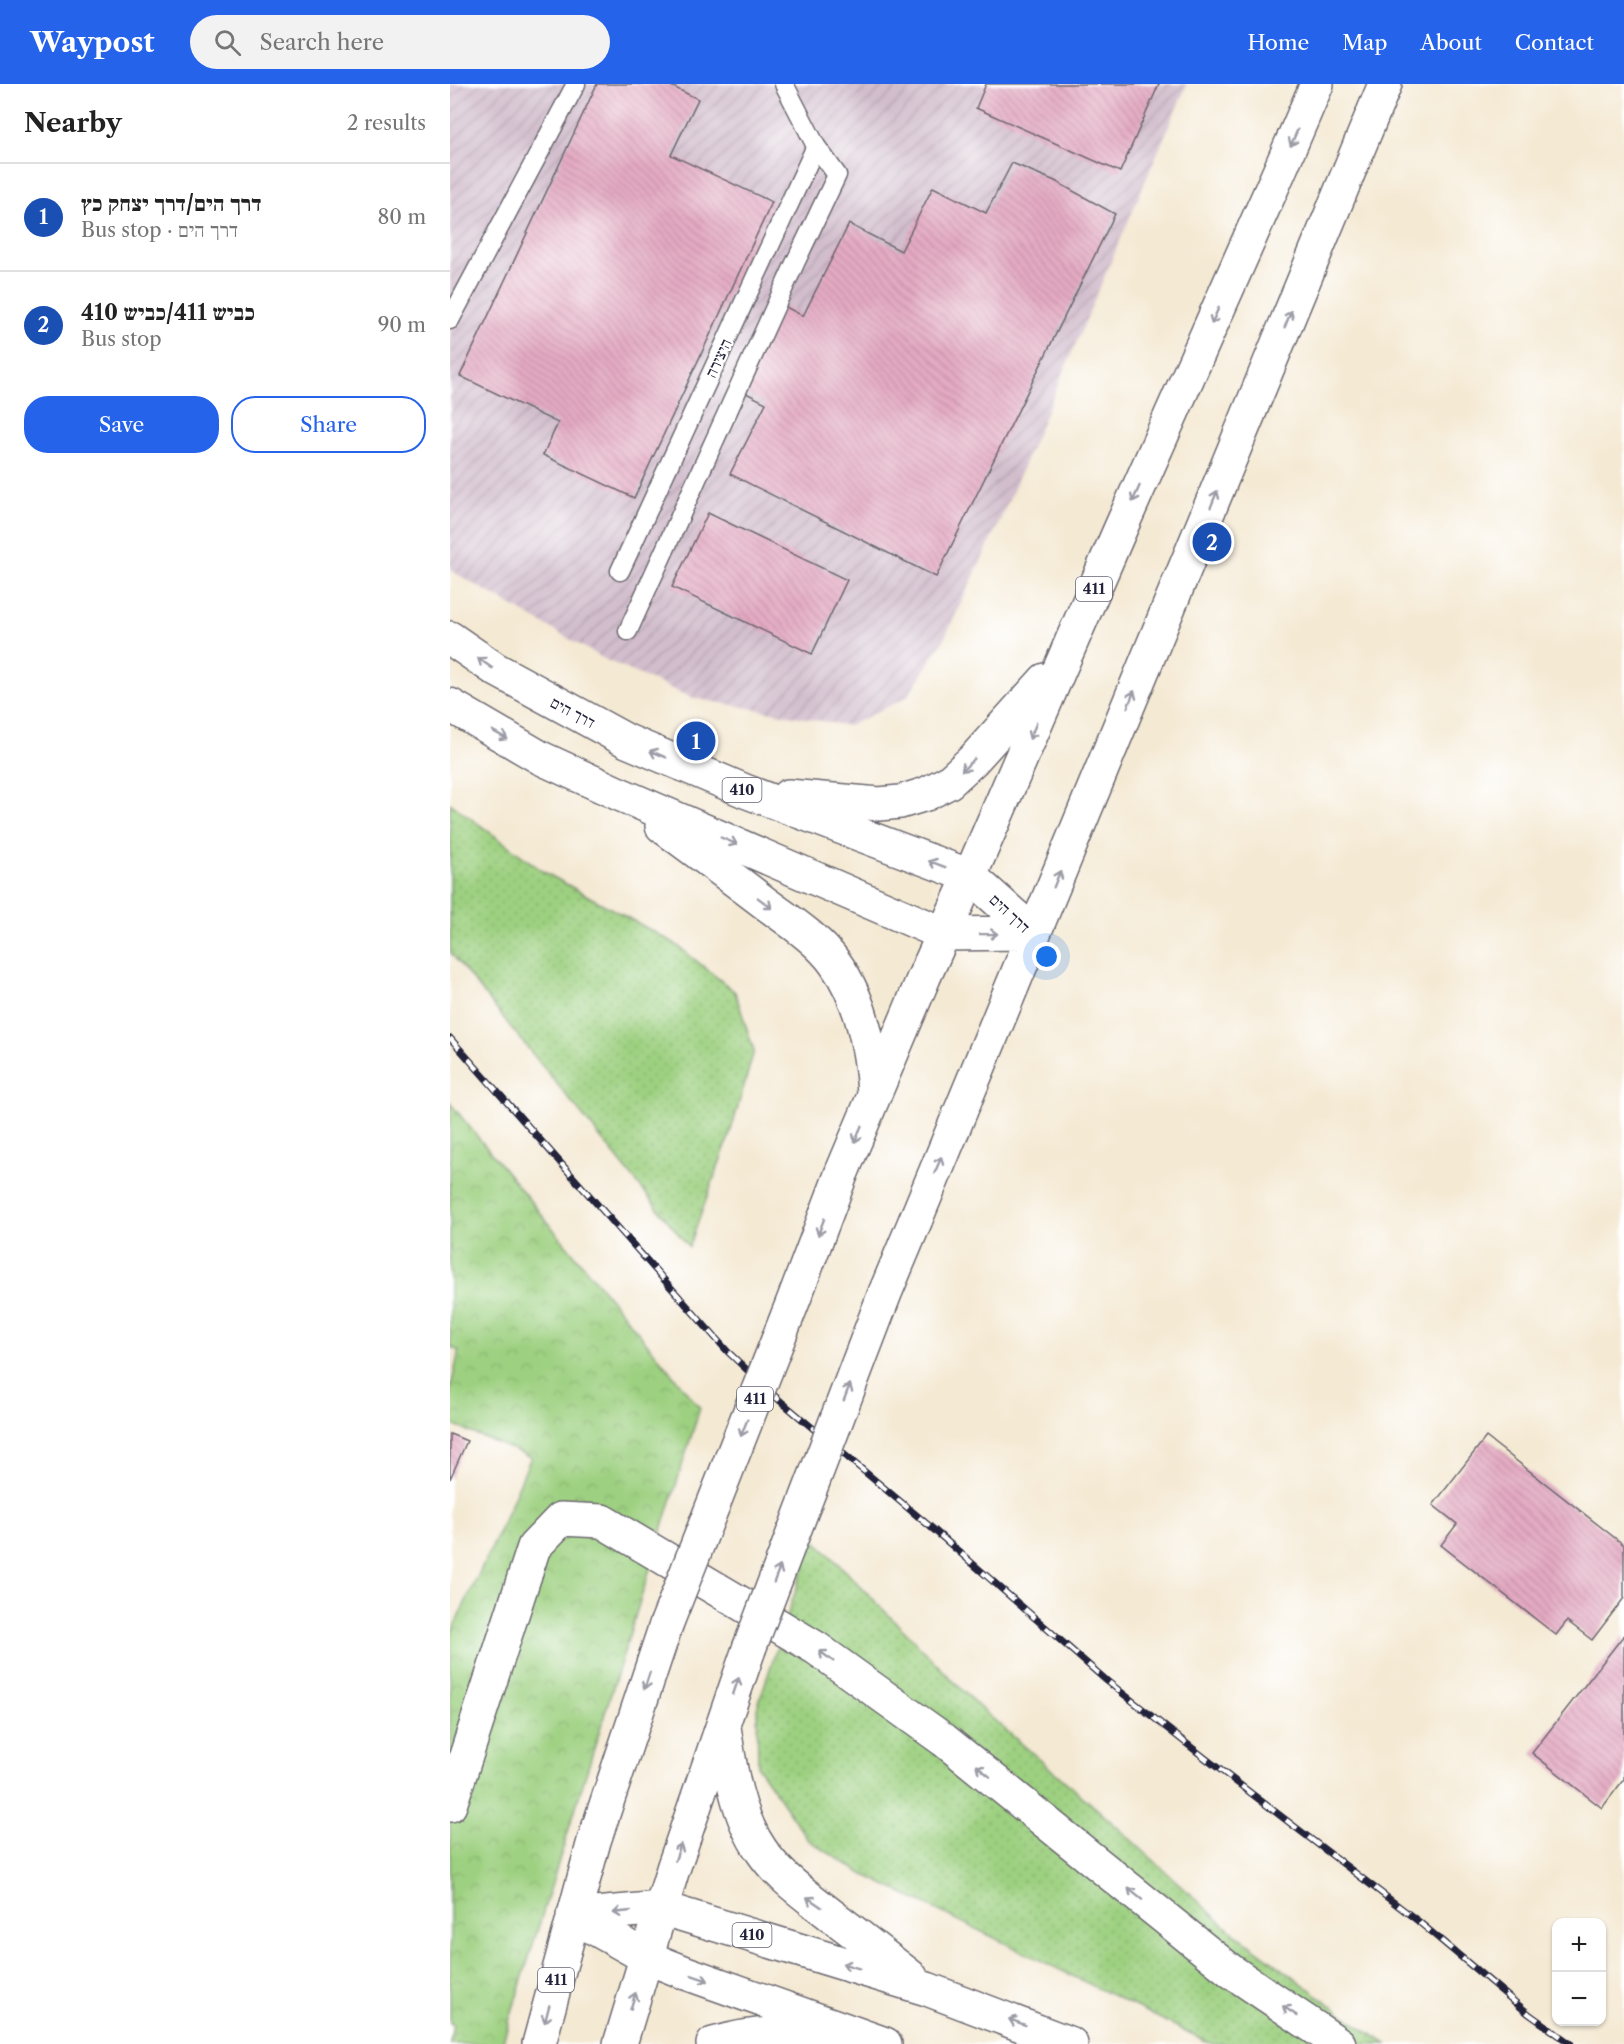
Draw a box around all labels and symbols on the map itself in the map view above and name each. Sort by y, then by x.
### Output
one-way arrow [1288,128,1299,147]
one-way arrow [1209,307,1220,325]
one-way arrow [1283,310,1294,329]
street label: היצירה [700,335,736,381]
one-way arrow [1129,485,1141,503]
one-way arrow [1209,491,1220,509]
pin: 2 [1192,520,1232,564]
road number: 411 [1076,577,1112,601]
one-way arrow [478,657,494,669]
one-way arrow [1126,690,1137,709]
street label: דרך הים [547,692,599,732]
pin: 1 [676,718,716,764]
one-way arrow [1027,721,1038,740]
one-way arrow [491,729,508,741]
one-way arrow [649,748,667,759]
one-way arrow [961,757,976,772]
road number: 410 [722,778,762,802]
one-way arrow [719,836,738,847]
one-way arrow [928,857,947,868]
one-way arrow [1052,870,1063,889]
street label: דרך הים [986,889,1034,937]
one-way arrow [757,897,773,909]
one-way arrow [978,928,998,940]
your location [1032,942,1061,971]
one-way arrow [852,1124,863,1142]
one-way arrow [933,1156,944,1174]
one-way arrow [815,1217,826,1236]
one-way arrow [842,1383,853,1402]
road number: 411 [737,1387,773,1411]
one-way arrow [737,1419,748,1437]
one-way arrow [773,1565,784,1584]
one-way arrow [818,1650,834,1662]
one-way arrow [641,1671,652,1690]
one-way arrow [732,1677,743,1696]
one-way arrow [975,1765,991,1778]
one-way arrow [674,1843,685,1862]
one-way arrow [1127,1887,1143,1900]
one-way arrow [806,1896,822,1908]
one-way arrow [613,1907,633,1918]
road number: 410 [732,1923,772,1947]
one-way arrow [842,1959,861,1970]
road number: 411 [538,1968,574,1992]
one-way arrow [690,1974,709,1985]
one-way arrow [628,1992,639,2011]
one-way arrow [541,2004,552,2023]
one-way arrow [1282,2005,1299,2017]
one-way arrow [1008,2016,1026,2027]

